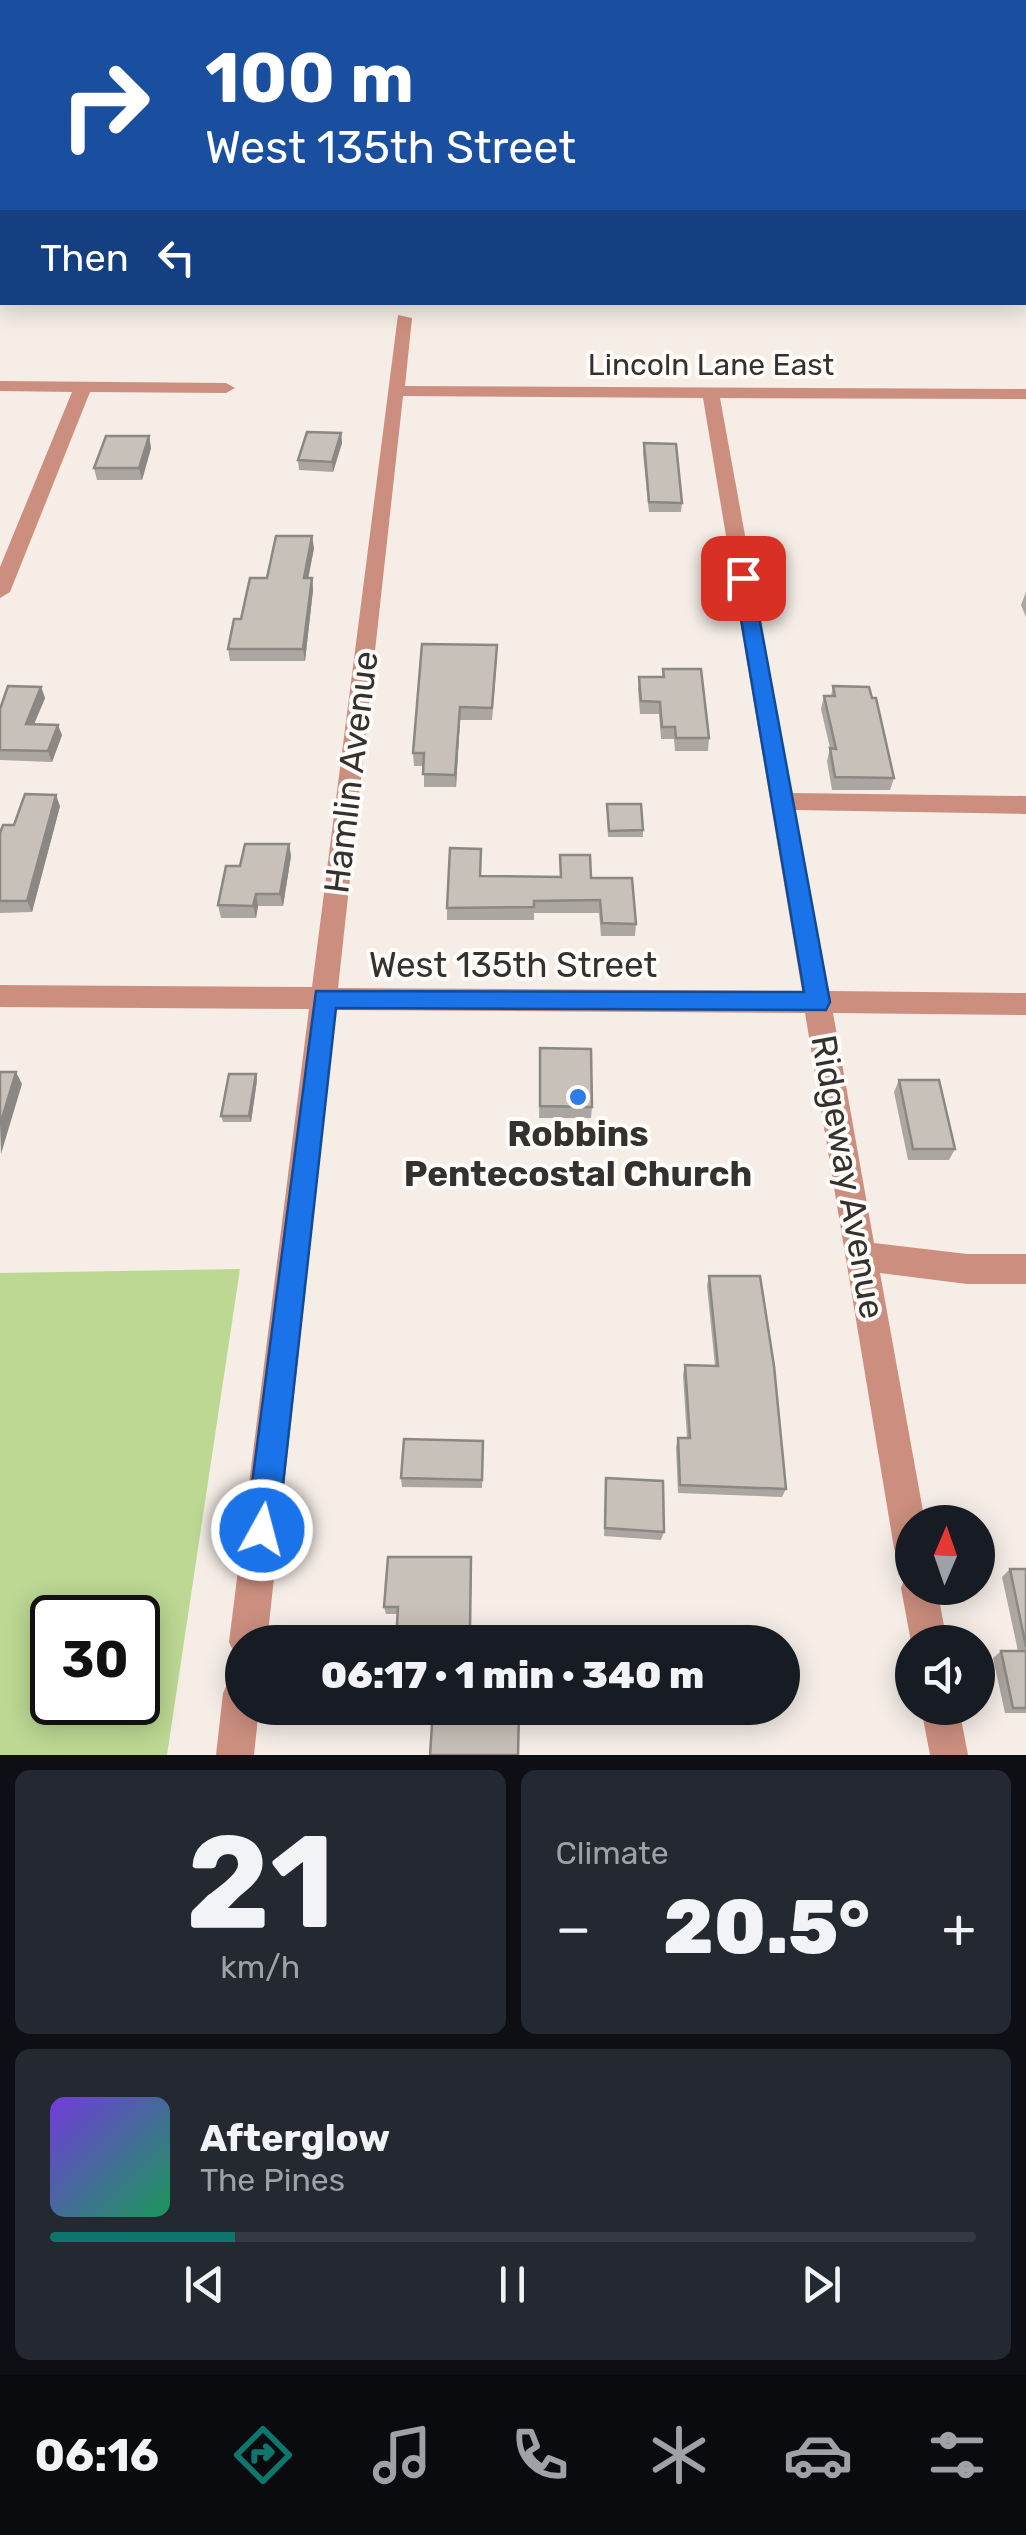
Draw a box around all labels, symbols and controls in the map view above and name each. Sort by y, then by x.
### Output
text: 100 m [205,37,414,120]
icon: right [40,40,170,170]
text: West 135th Street [205,121,576,174]
icon: left [149,230,204,285]
text: Then [40,235,129,281]
street label: Lincoln Lane East [588,347,834,383]
pin [701,536,786,621]
icon: arrive [716,551,771,606]
street label: Hamlin Avenue [315,648,387,896]
street label: West 135th Street [369,944,657,986]
street label: Ridgeway Avenue [802,1032,894,1322]
marker: Robbins Pentecostal Church [567,1086,589,1108]
place label: Robbins Pentecostal Church [404,1113,752,1195]
position arrow [210,1478,314,1582]
north arrow [895,1505,995,1605]
map controls [895,1505,995,1725]
speed limit sign: 30 [30,1595,160,1725]
button: sound [895,1625,995,1725]
text: 06:17 · 1 min · 340 m [321,1652,704,1698]
text: 21 [186,1805,335,1960]
text: Climate [556,1834,669,1872]
text: 20.5° [663,1883,870,1972]
text: − [556,1896,591,1961]
text: + [942,1896,976,1961]
text: km/h [220,1948,300,1986]
text: Afterglow [200,2115,390,2161]
text: The Pines [200,2161,345,2199]
icon: previous [177,2257,232,2312]
icon: pause [485,2257,540,2312]
icon: next [794,2257,849,2312]
icon: directions [228,2420,298,2490]
icon: music [367,2420,437,2490]
icon: phone [505,2420,575,2490]
icon: climate [644,2420,714,2490]
icon: car [783,2420,853,2490]
icon: filters [922,2420,992,2490]
text: 06:16 [34,2429,159,2482]

